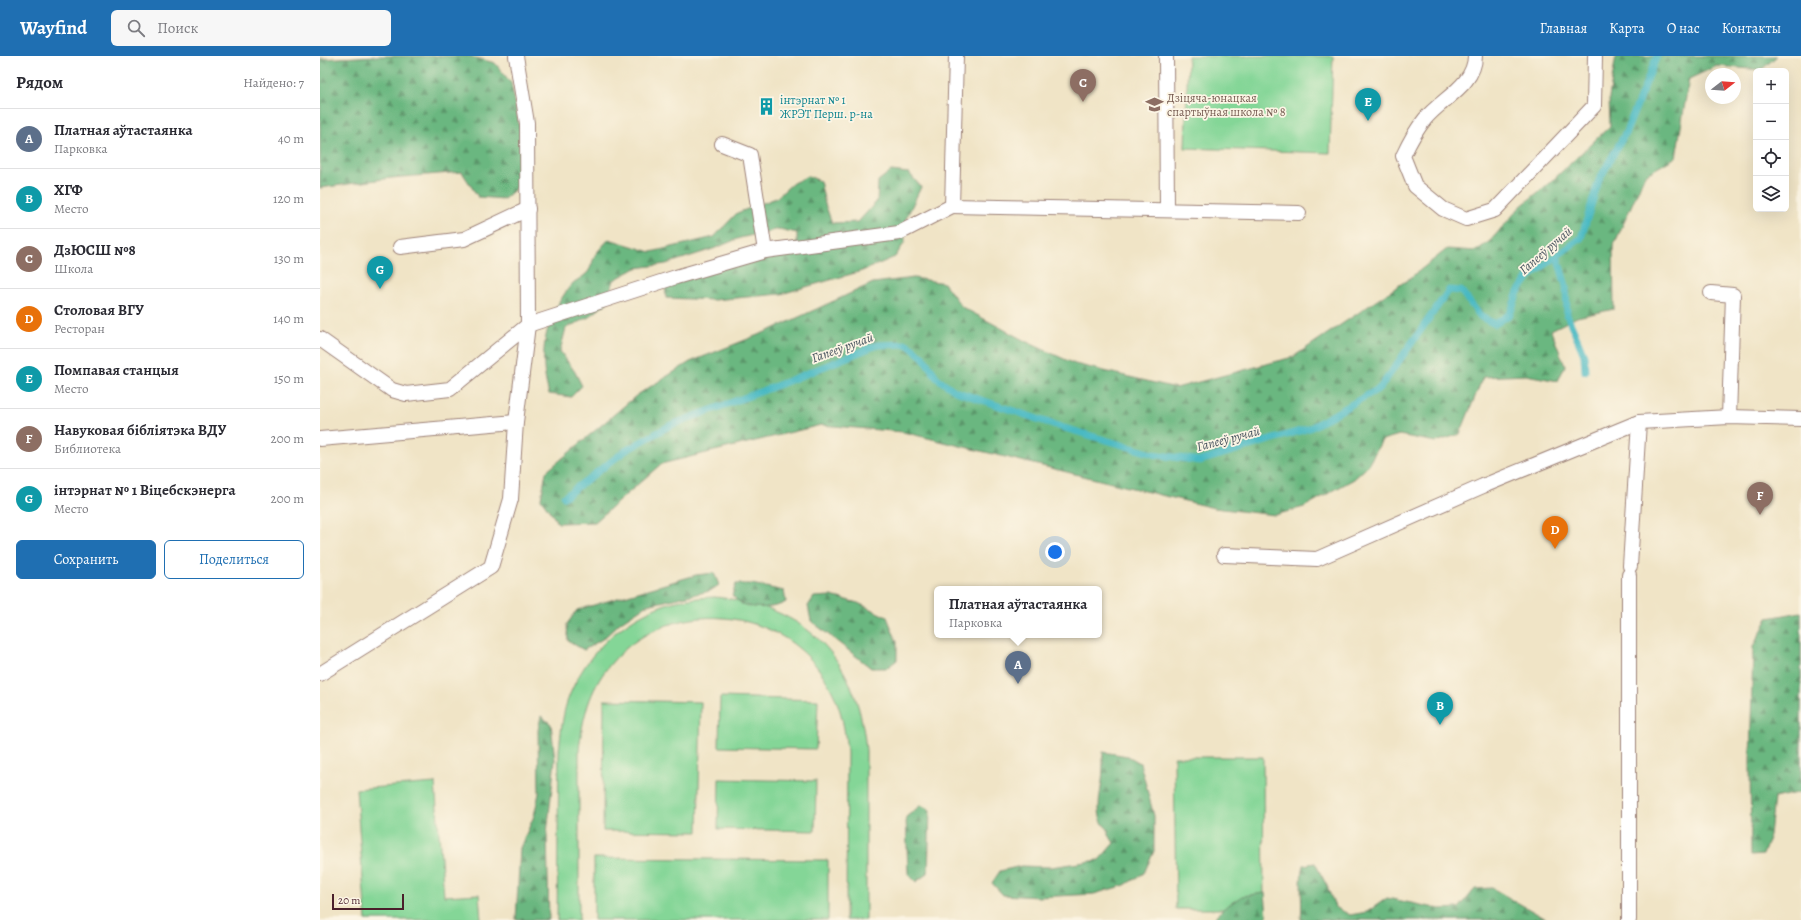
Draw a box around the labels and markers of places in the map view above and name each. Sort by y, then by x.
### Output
pin: C [1070,69,1096,102]
pin: E [1355,88,1381,121]
place label: Дзіцяча-юнацкая спартыўная школа № 8 [1167,90,1286,120]
place label: інтэрнат № 1 ЖРЭТ Перш. р-на [780,92,873,122]
school or university icon: Дзіцяча-юнацкая спартыўная школа № 8 [1144,95,1164,115]
building icon: інтэрнат № 1 ЖРЭТ Перш. р-на [757,97,777,117]
pin: G [367,256,393,289]
pin: F [1747,482,1773,515]
pin: D [1542,516,1568,549]
pin: A [1005,651,1031,684]
pin: B [1427,692,1453,725]

